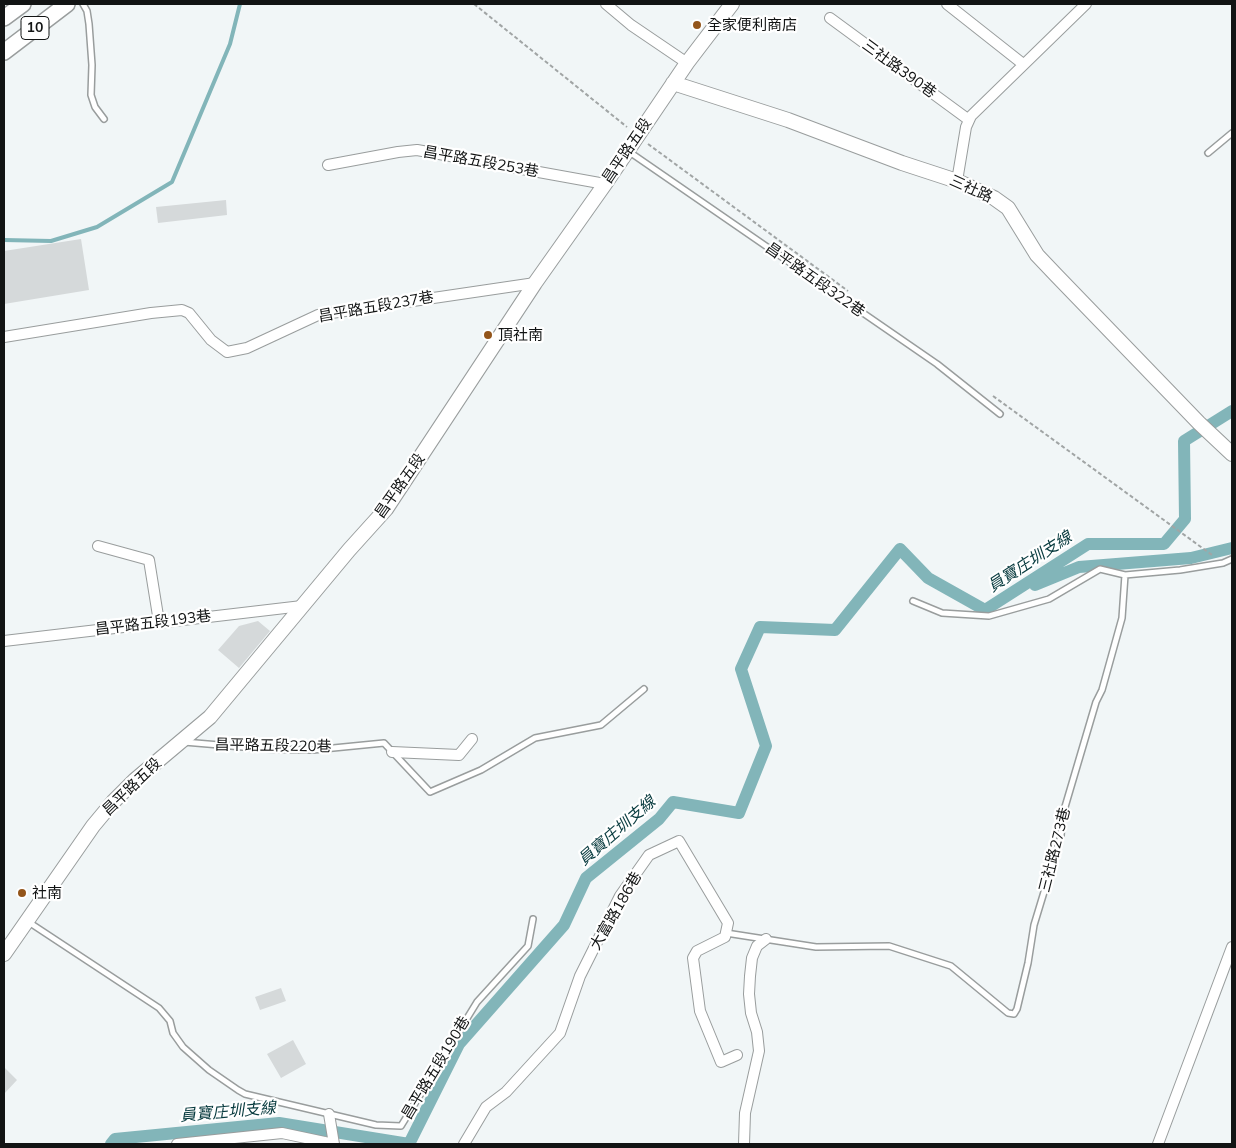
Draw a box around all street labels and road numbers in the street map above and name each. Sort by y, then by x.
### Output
road number: 10 [21,16,49,40]
street label: 三社路390巷 [859,36,939,102]
street label: 昌平路五段 [599,115,655,187]
street label: 昌平路五段253巷 [422,143,540,181]
street label: 三社路 [947,172,995,206]
street label: 昌平路五段322巷 [762,239,868,321]
street label: 昌平路五段237巷 [317,288,435,326]
street label: 昌平路五段 [371,450,429,522]
street label: 昌平路五段193巷 [94,607,212,639]
street label: 昌平路五段220巷 [214,736,332,756]
street label: 昌平路五段 [99,754,165,820]
street label: 三社路273巷 [1036,806,1074,894]
street label: 大富路186巷 [586,869,646,953]
street label: 昌平路五段190巷 [398,1013,474,1123]

